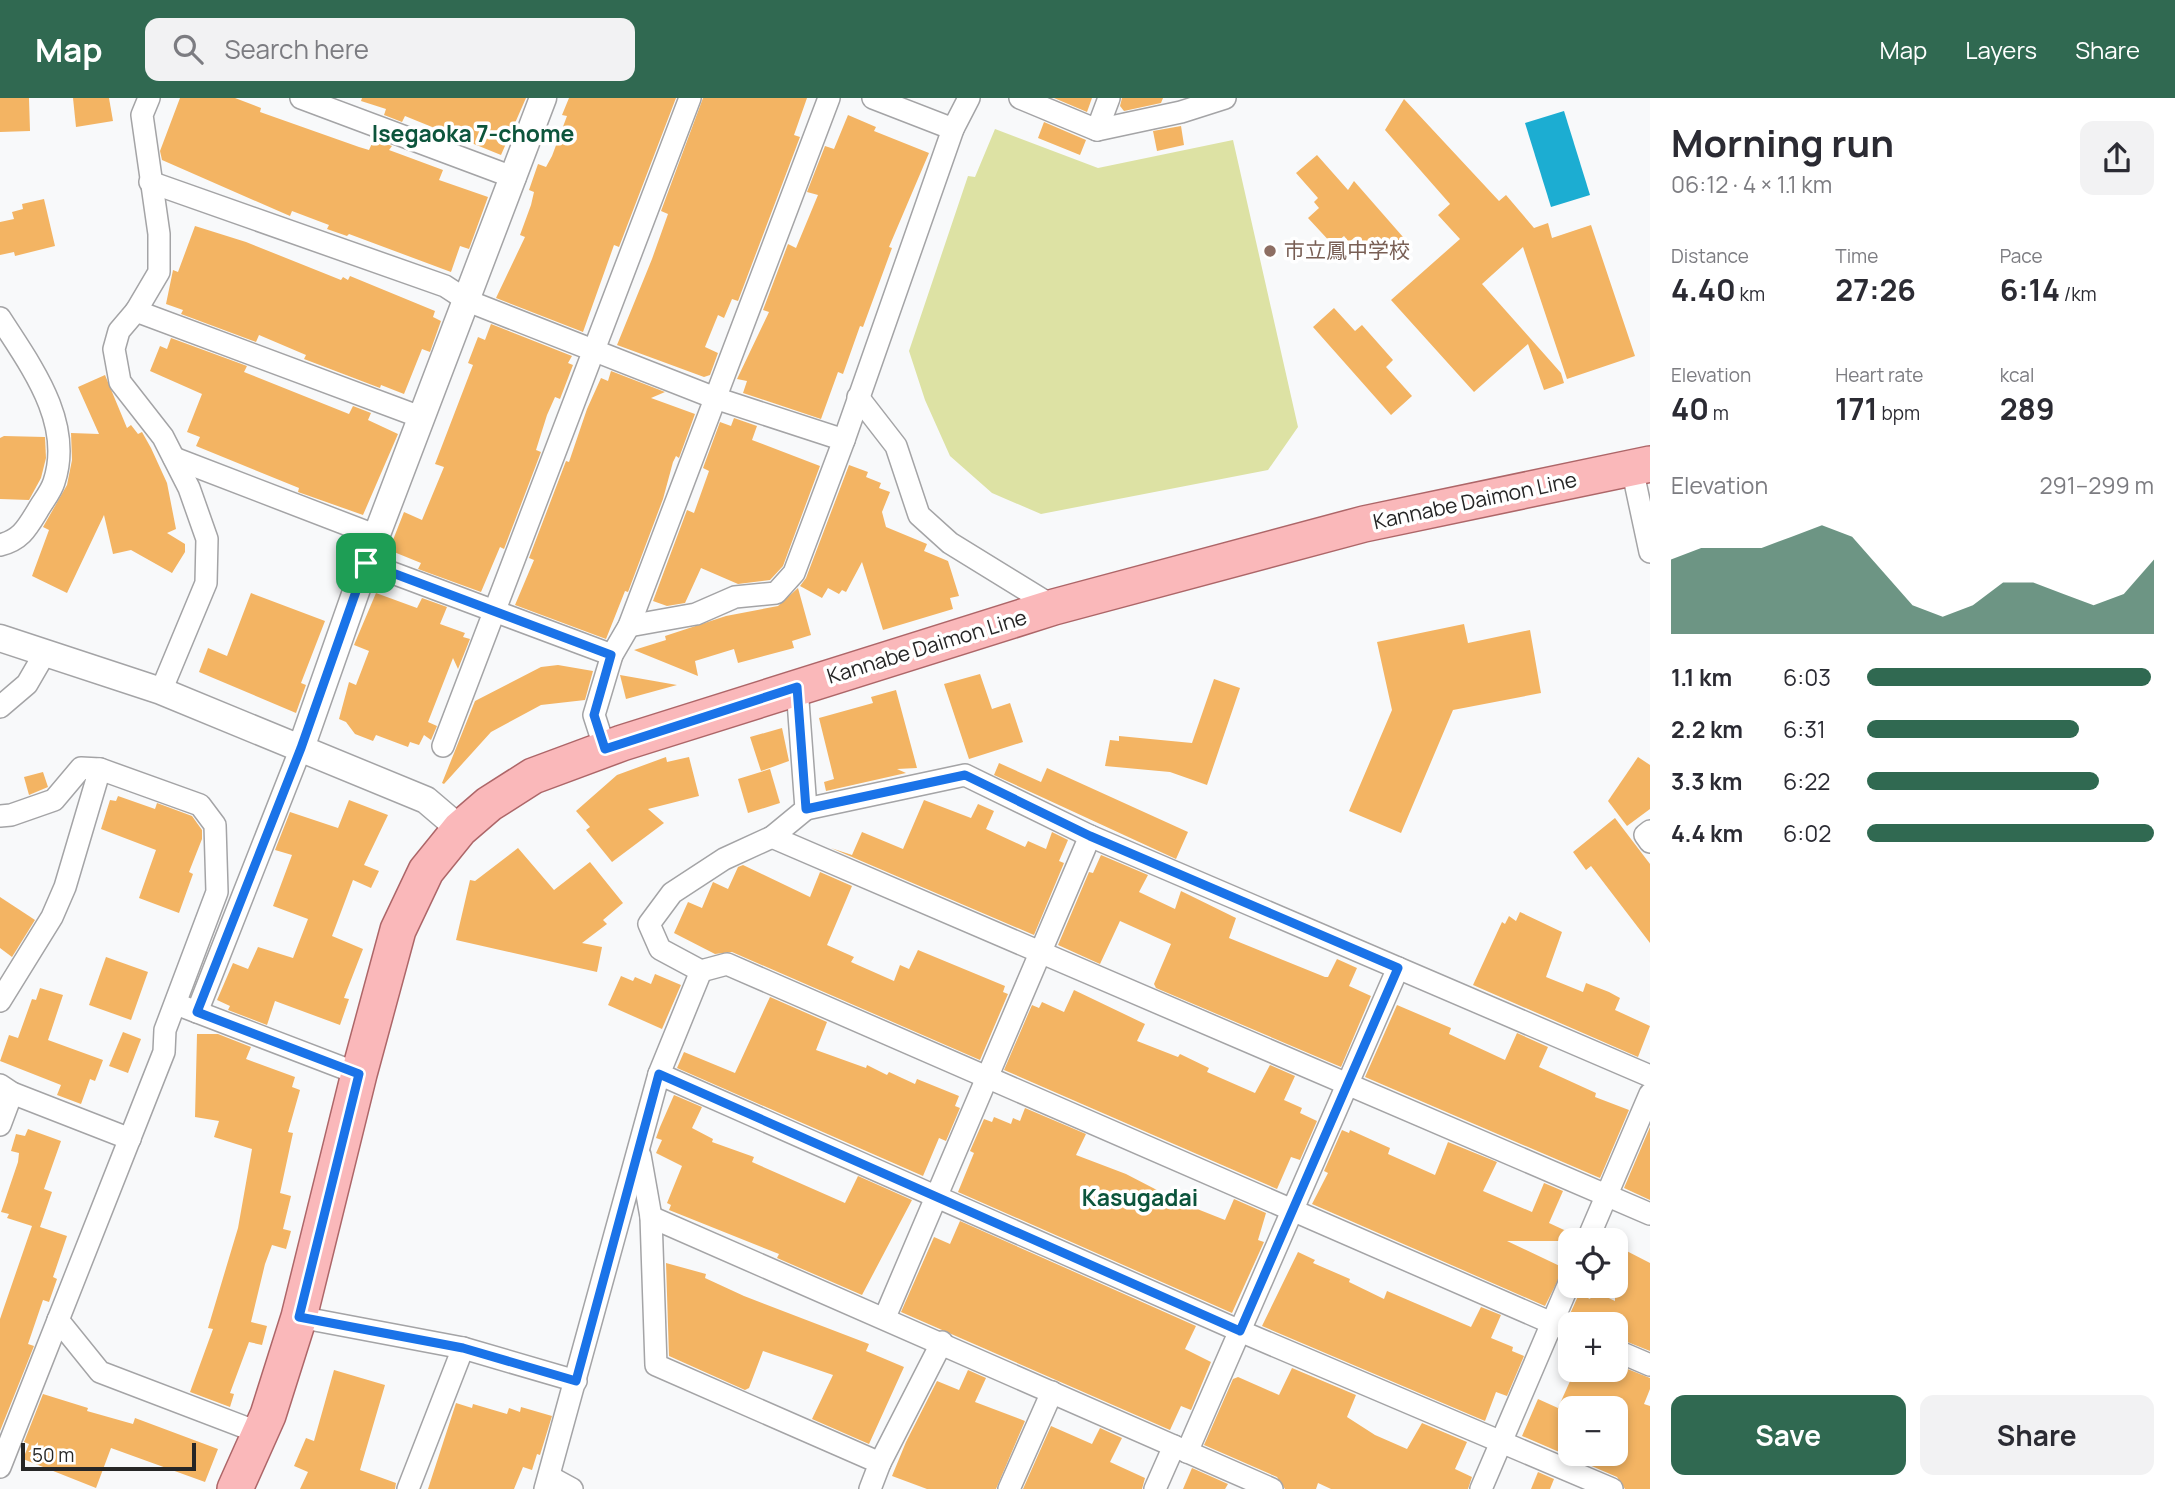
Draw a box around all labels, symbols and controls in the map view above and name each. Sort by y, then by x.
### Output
search box [145,18,635,81]
text: Map [35,27,103,72]
icon: search [169,30,207,68]
text: Search here [225,31,369,67]
text: Map [1880,33,1927,66]
text: Layers [1965,33,2037,66]
text: Share [2075,33,2140,66]
text: Morning run [1671,116,1894,168]
district label: Isegaoka 7-chome [372,117,574,149]
button: share [2080,121,2154,195]
text: 06:12 · 4 × 1.1 km [1671,168,1832,200]
place label: 市立鳳中学校 [1284,236,1410,264]
marker: 市立鳳中学校 [1262,243,1278,259]
text: Distance [1671,243,1749,269]
text: Time [1835,243,1878,269]
text: Pace [2000,243,2043,269]
text: 4.40 [1671,269,1736,310]
text: 27:26 [1835,269,1916,310]
text: 6:14 [2000,269,2060,310]
text: km [1736,281,1765,307]
text: /km [2060,281,2097,307]
text: Elevation [1671,362,1751,388]
text: Heart rate [1835,362,1923,388]
text: kcal [2000,362,2034,388]
text: 40 [1671,388,1709,429]
text: 171 [1835,388,1878,429]
text: 289 [2000,388,2055,429]
text: m [1709,400,1729,426]
text: bpm [1878,400,1920,426]
street label: Kannabe Daimon Line [1370,465,1579,535]
text: Elevation [1671,469,1768,501]
text: 291–299 m [2039,469,2154,501]
pin [336,533,396,593]
icon: arrive [347,544,385,582]
street label: Kannabe Daimon Line [823,602,1030,690]
text: 1.1 km [1671,661,1732,693]
text: 6:03 [1783,661,1831,693]
text: 2.2 km [1671,713,1743,745]
text: 6:31 [1783,713,1826,745]
text: 3.3 km [1671,765,1742,797]
text: 6:22 [1783,765,1830,797]
text: 4.4 km [1671,817,1743,849]
text: 6:02 [1783,817,1831,849]
district label: Kasugadai [1082,1181,1198,1213]
map controls [1558,1228,1628,1466]
button: locate [1558,1228,1628,1298]
button: + [1558,1312,1628,1382]
button: Save [1671,1395,1906,1475]
button: Share [1920,1395,2154,1475]
button: − [1558,1396,1628,1466]
scale bar [21,1440,196,1472]
text: 50 m [32,1442,74,1468]

